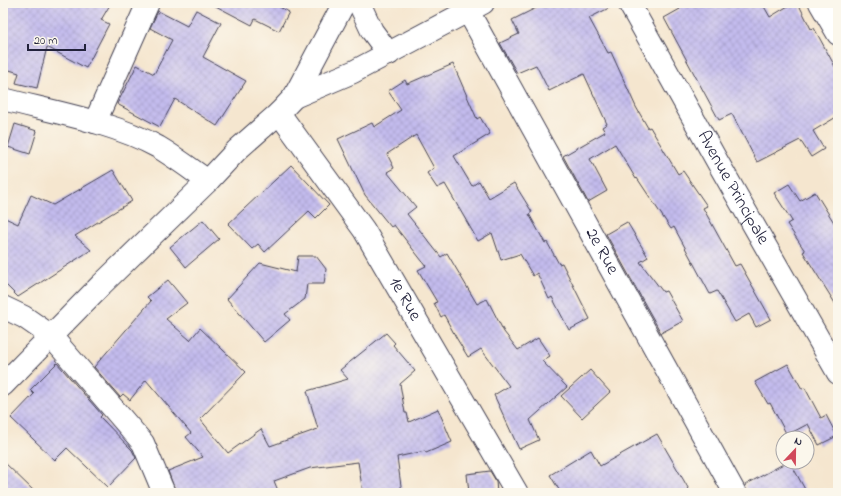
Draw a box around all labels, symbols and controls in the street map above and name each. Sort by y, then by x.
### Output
scale bar [28,26,85,52]
text: 20 m [34,32,57,50]
street label: Avenue Principale [690,126,776,251]
street label: 2e Rue [578,223,625,280]
street label: 1e Rue [381,273,428,327]
north arrow [775,430,815,470]
text: N [792,433,805,450]

